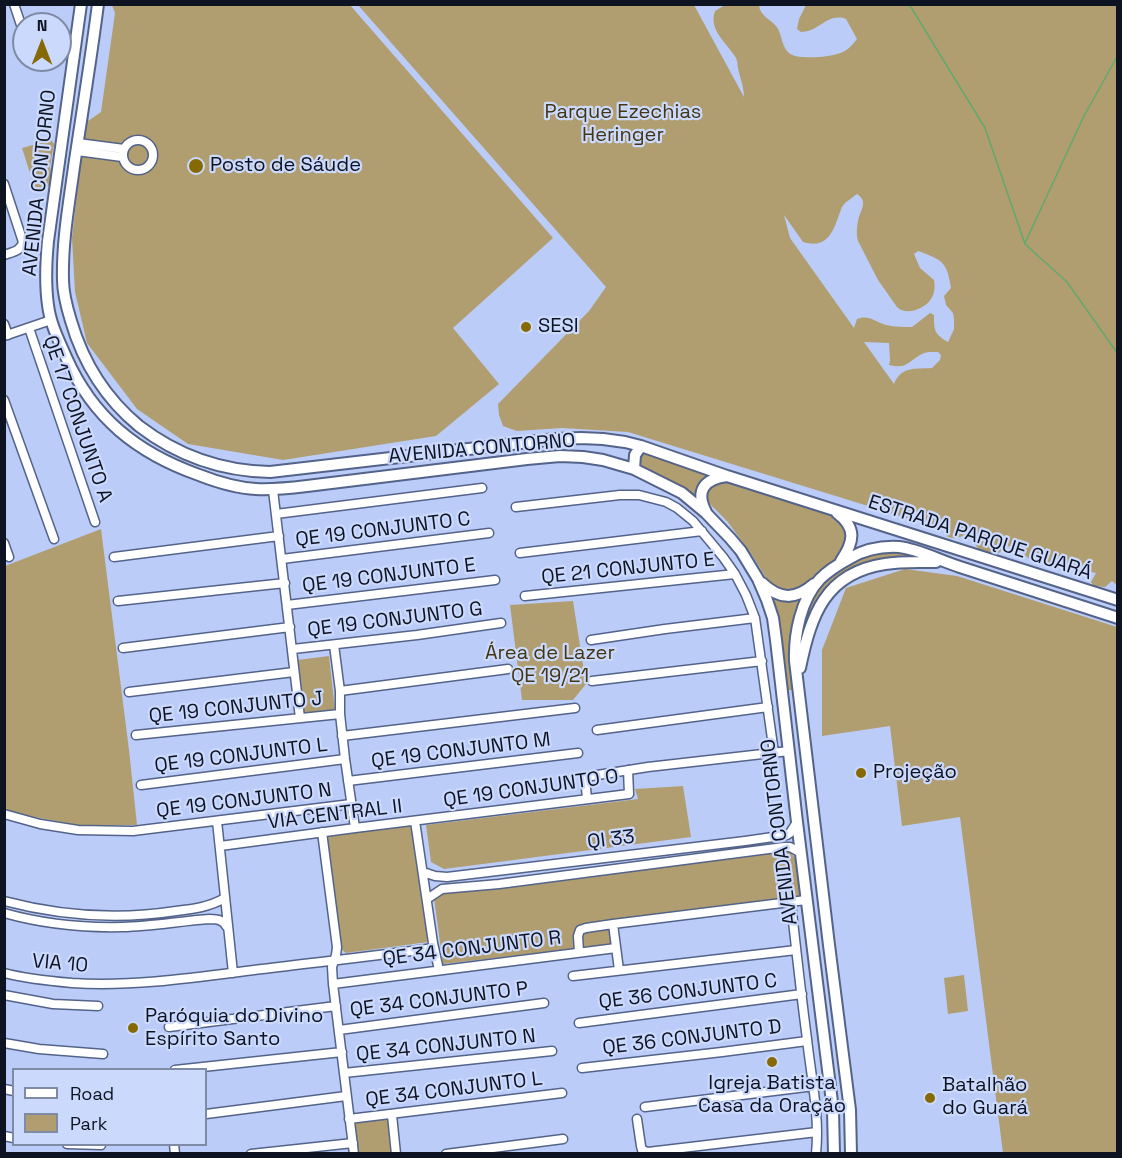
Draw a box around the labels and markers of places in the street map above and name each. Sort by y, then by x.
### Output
place label: Posto de Sáude [210,154,361,178]
marker: Posto de Sáude [187,157,205,175]
place label: SESI [538,315,579,339]
marker: SESI [519,320,533,334]
place label: Projeção [873,761,957,785]
marker: Projeção [854,766,868,780]
place label: Paróquia do Divino Espírito Santo [145,1005,323,1052]
marker: Paróquia do Divino Espírito Santo [126,1021,140,1035]
marker: Igreja Batista Casa da Oração [765,1055,779,1069]
place label: Igreja Batista Casa da Oração [698,1072,846,1119]
place label: Batalhão do Guará [942,1074,1028,1121]
marker: Batalhão do Guará [923,1091,937,1105]

